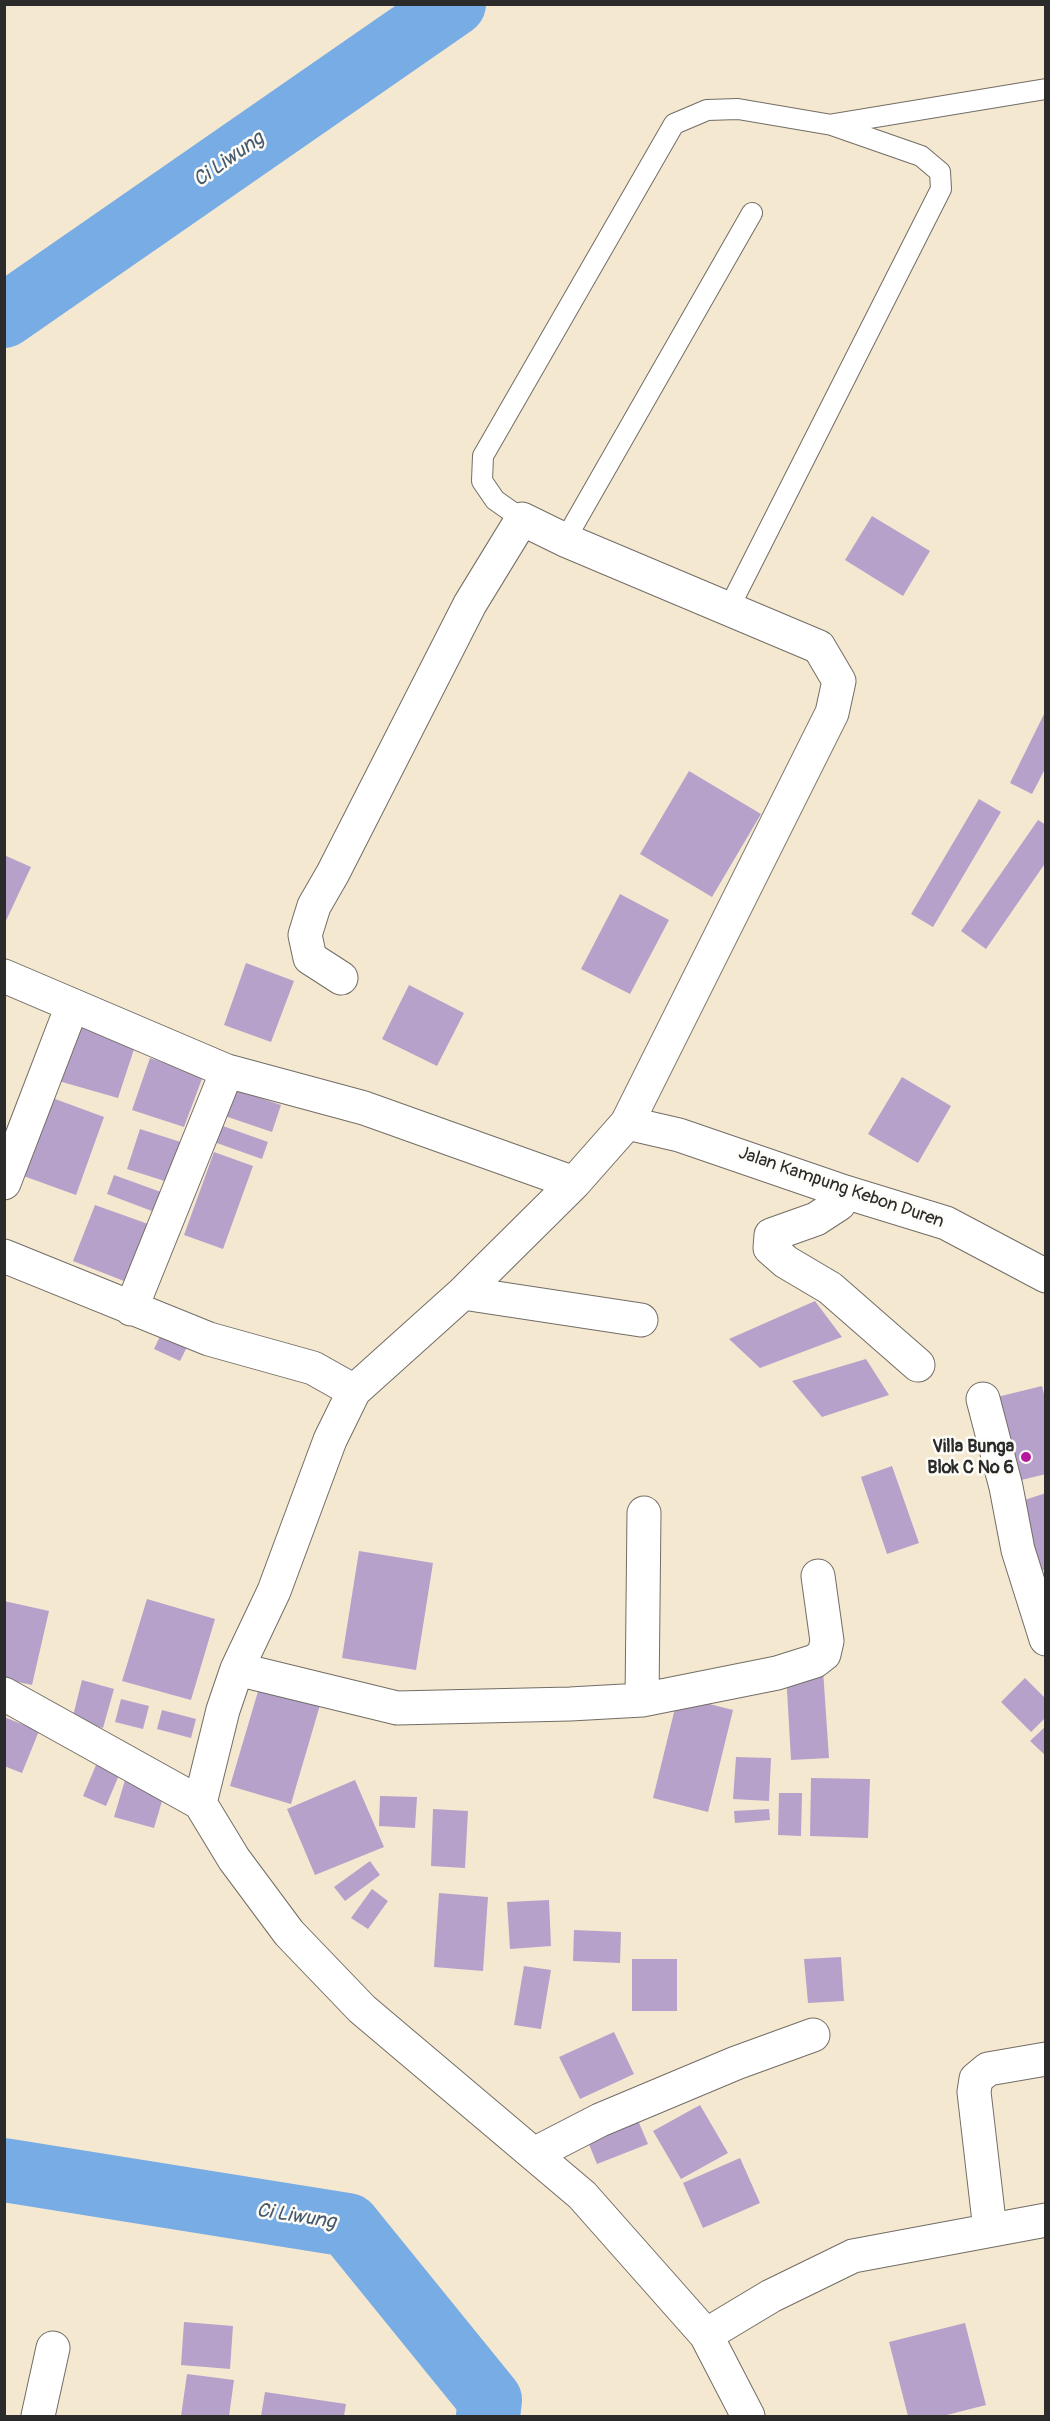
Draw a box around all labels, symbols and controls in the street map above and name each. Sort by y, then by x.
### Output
water label: Ci Liwung [189,127,269,193]
street label: Jalan Kampung Kebon Duren [735,1143,947,1233]
place label: Villa Bunga Blok C No 6 [927,1436,1014,1478]
marker: Villa Bunga Blok C No 6 [1019,1450,1033,1464]
water label: Ci Liwung [255,2199,337,2235]

